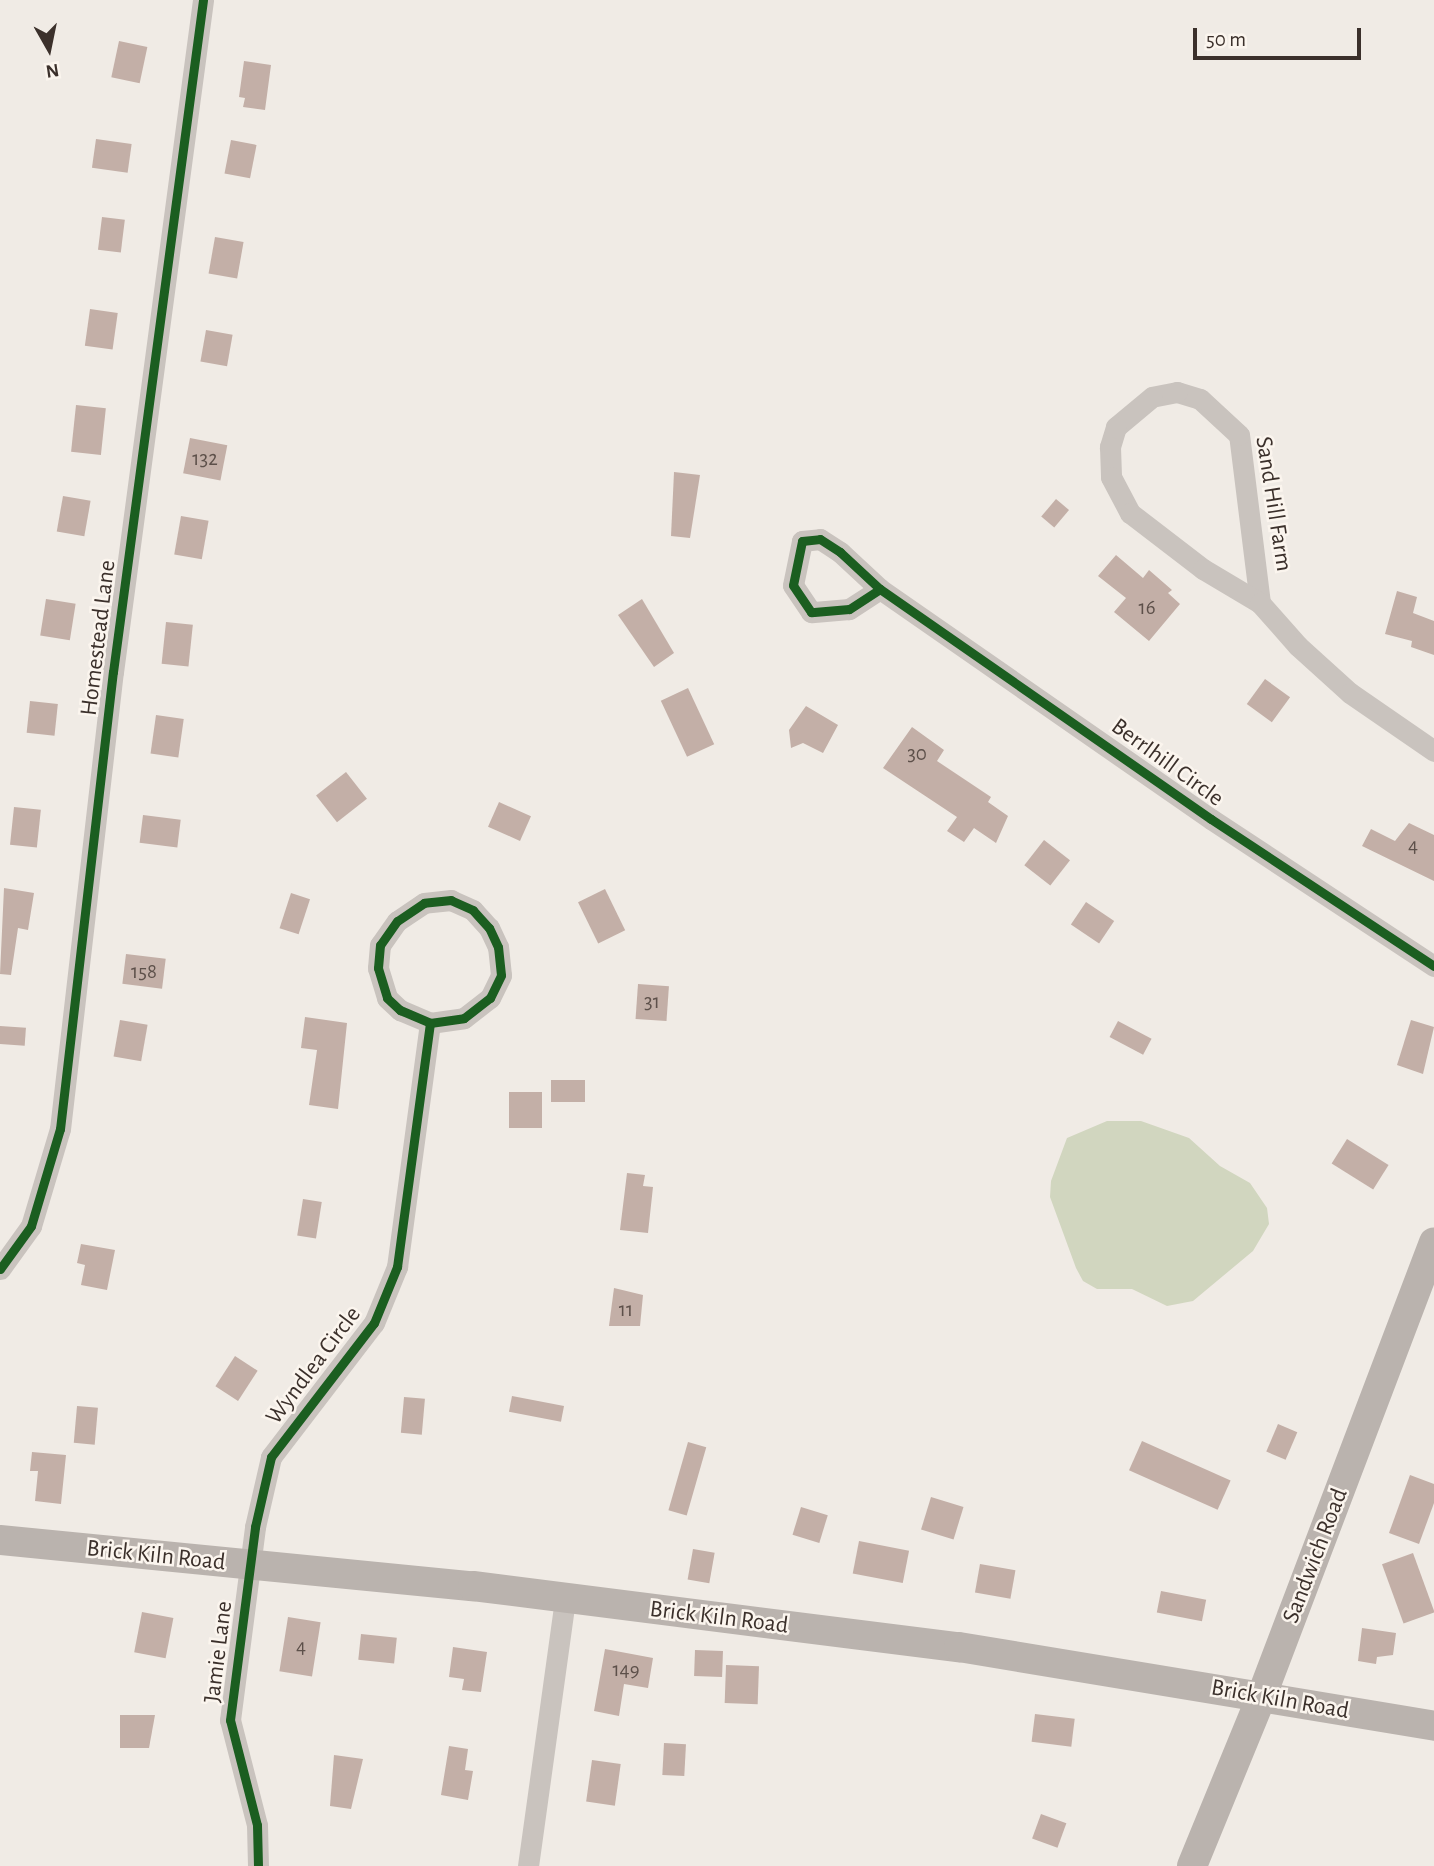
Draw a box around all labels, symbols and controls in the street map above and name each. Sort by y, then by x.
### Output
north arrow [14,14,84,84]
scale bar [1196,14,1364,58]
text: 50 m [1206,29,1246,50]
text: N [44,60,60,81]
street label: Sand Hill Farm [1248,435,1298,573]
house number: 132 [192,446,218,472]
street label: Homestead Lane [75,558,123,718]
house number: 16 [1138,595,1156,621]
street label: BerrIhill Circle [1105,713,1229,813]
house number: 30 [907,741,927,767]
house number: 4 [1408,833,1418,859]
house number: 158 [131,959,157,985]
house number: 31 [644,989,660,1015]
house number: 11 [619,1297,633,1323]
street label: Wyndlea Circle [260,1301,368,1431]
street label: Sandwich Road [1277,1485,1355,1627]
street label: Brick Kiln Road [85,1534,227,1578]
street label: Brick Kiln Road [648,1595,790,1641]
street label: Jamie Lane [198,1600,240,1704]
house number: 4 [296,1634,306,1660]
house number: 149 [612,1657,640,1683]
street label: Brick Kiln Road [1209,1674,1351,1726]

